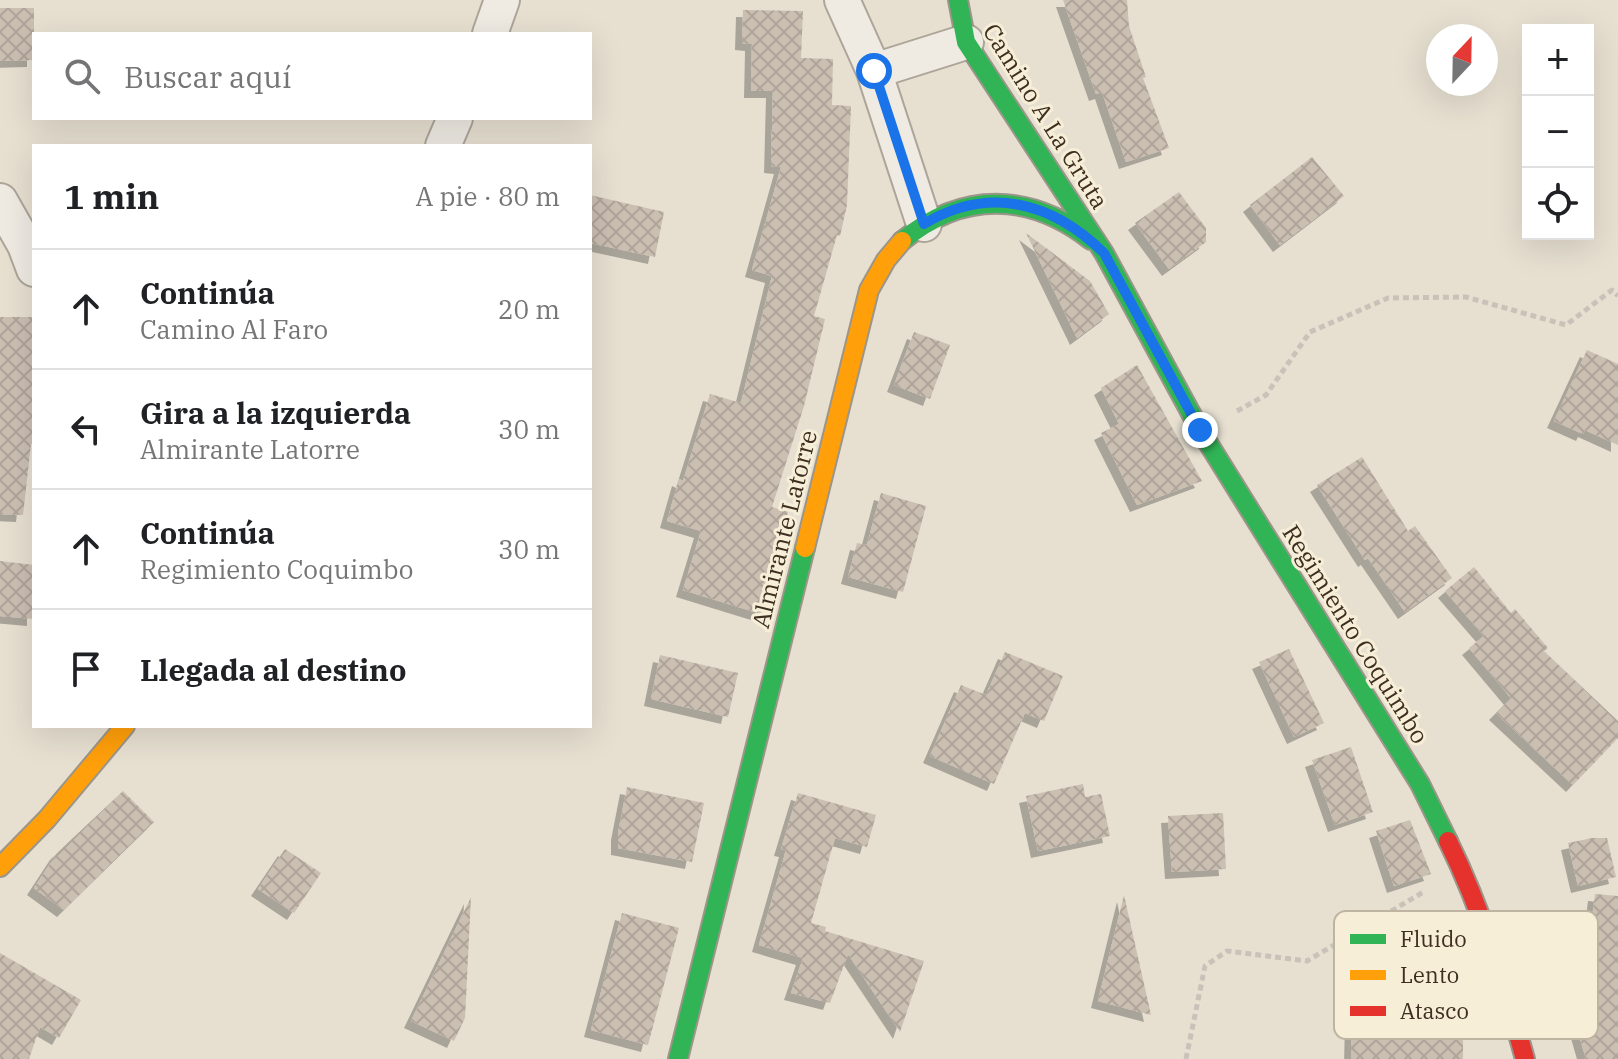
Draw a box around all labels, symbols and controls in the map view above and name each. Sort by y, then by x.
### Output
street label: Camino A La Gruta [976,17,1116,215]
north arrow [1426,24,1498,96]
map controls [1522,24,1594,240]
button: + [1522,24,1594,96]
search box [32,32,592,120]
route start [856,53,892,89]
icon: search [60,54,104,98]
text: Buscar aquí [124,57,291,96]
button: − [1522,96,1594,168]
button: locate [1522,168,1594,240]
text: 1 min [64,174,159,218]
text: A pie · 80 m [416,179,560,213]
text: Continúa [140,273,275,312]
icon: ahead [64,287,108,331]
text: 20 m [498,292,560,326]
text: Camino Al Faro [140,312,328,346]
text: Gira a la izquierda [140,393,411,432]
icon: left [64,407,108,451]
text: 30 m [498,412,560,446]
route end [1182,412,1218,448]
street label: Almirante Latorre [744,427,824,631]
text: Almirante Latorre [140,432,360,466]
text: Continúa [140,513,275,552]
street label: Regimiento Coquimbo [1276,519,1436,749]
icon: ahead [64,527,108,571]
text: 30 m [498,532,560,566]
text: Regimiento Coquimbo [140,552,413,586]
icon: arrive [64,647,108,691]
text: Llegada al destino [140,650,406,689]
legend [1334,911,1598,1039]
text: Fluido [1400,924,1467,953]
text: Lento [1400,960,1459,989]
text: Atasco [1400,996,1469,1025]

